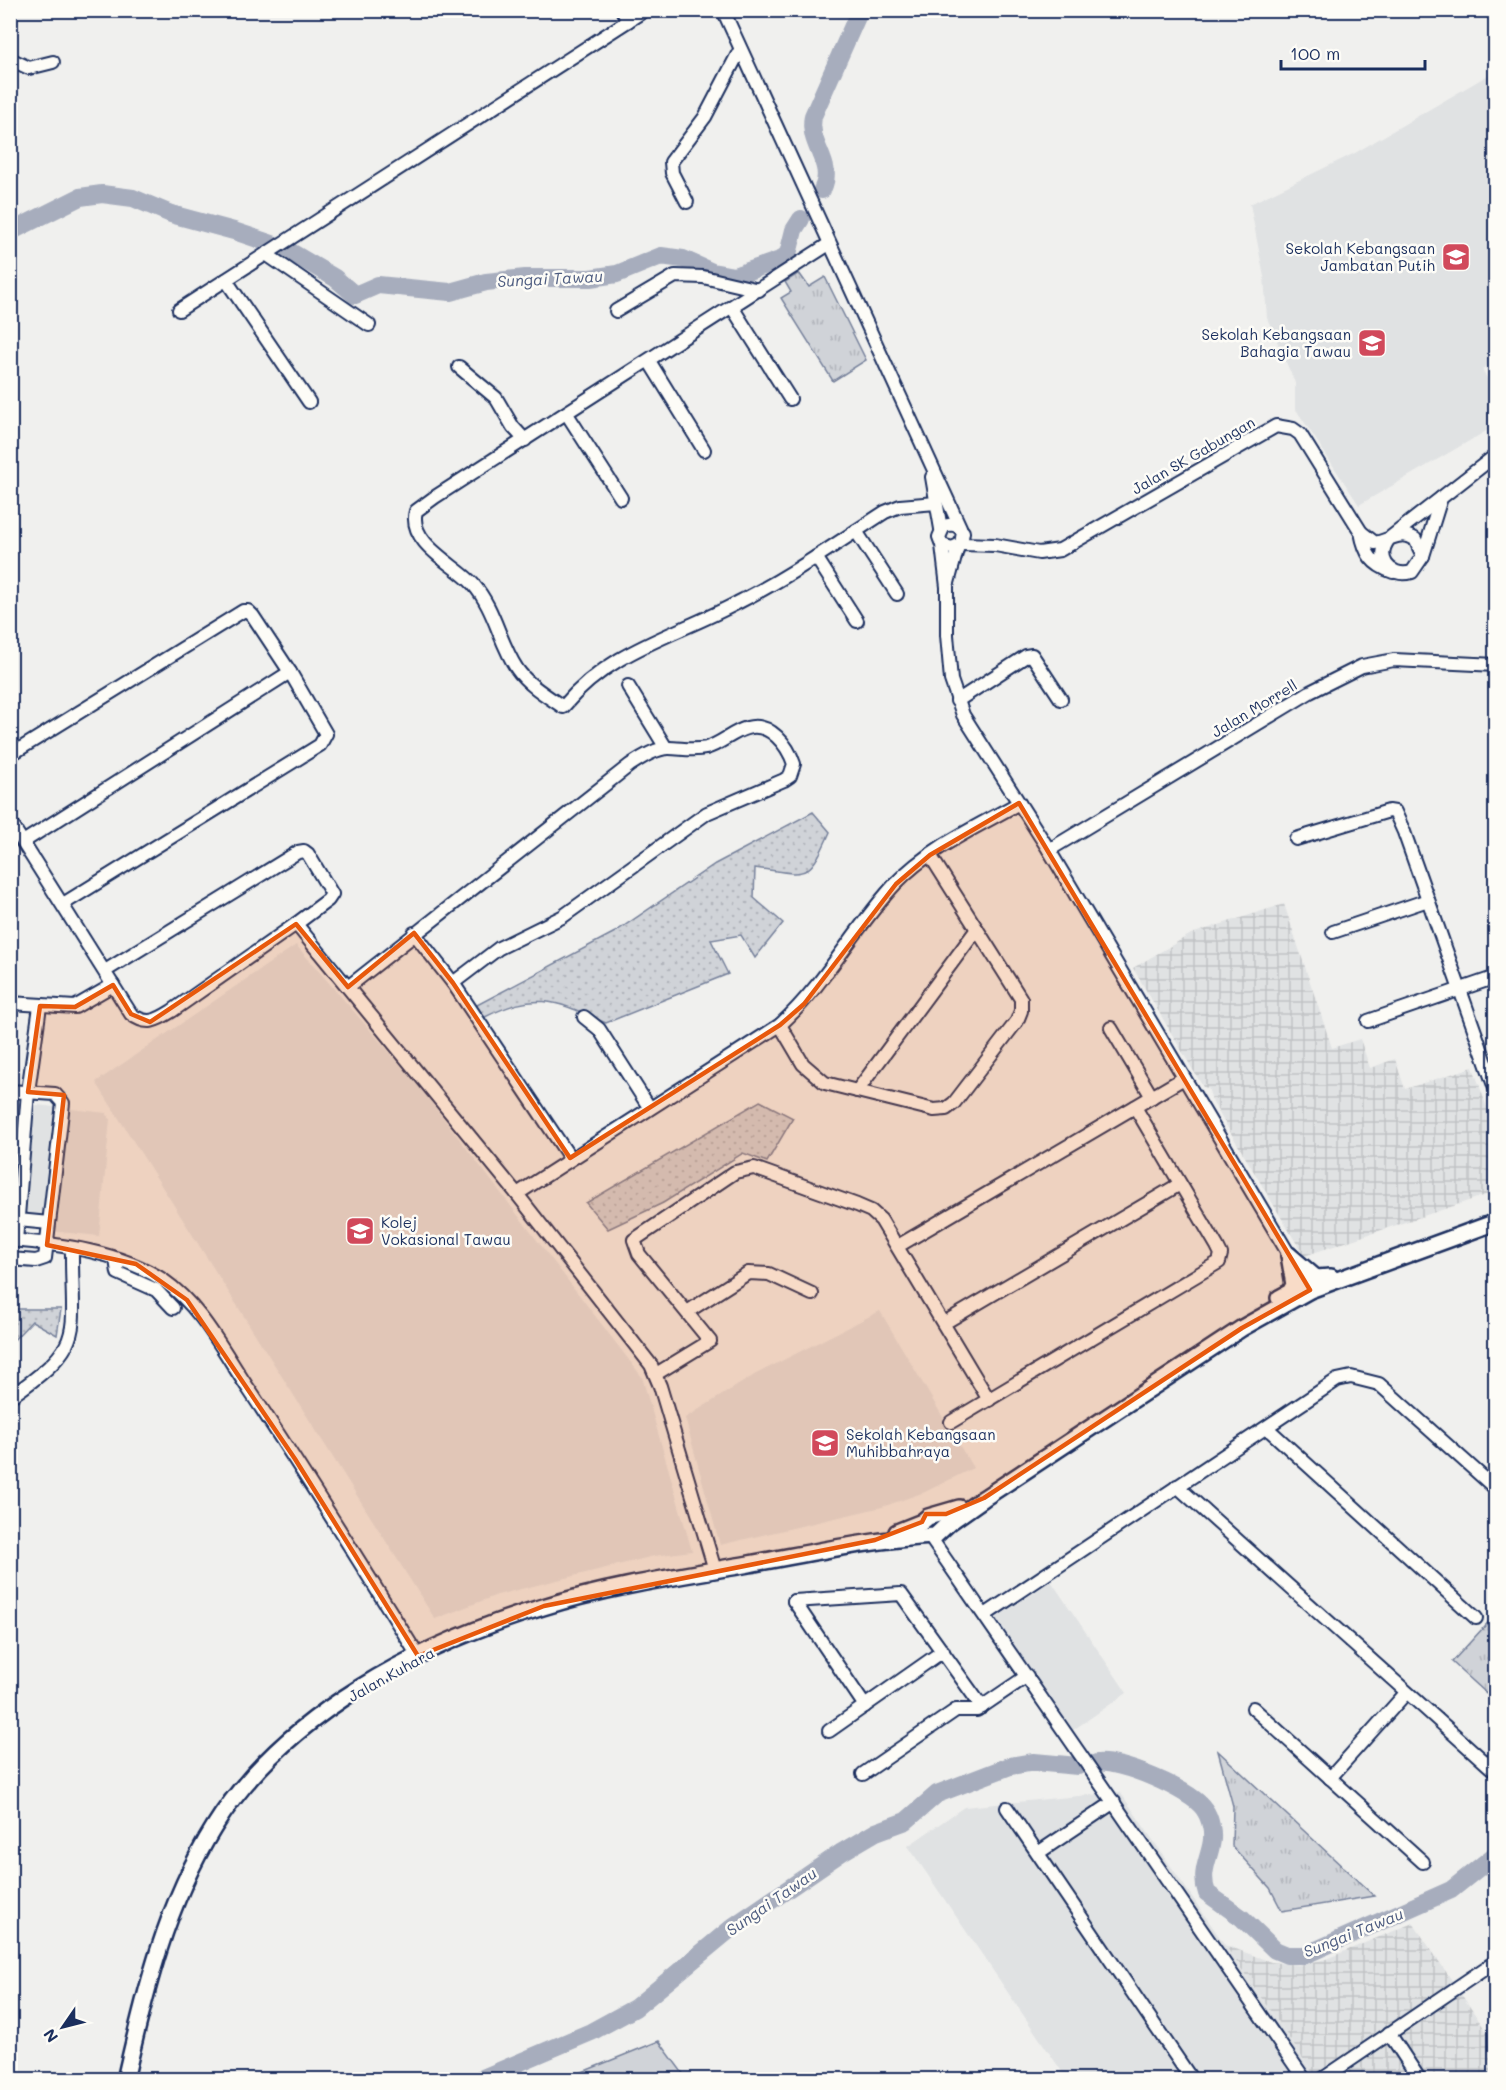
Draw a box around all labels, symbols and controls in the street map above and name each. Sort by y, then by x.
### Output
scale bar [1281,33,1425,71]
text: 100 m [1290,41,1340,65]
place label: Sekolah Kebangsaan Jambatan Putih [1285,238,1435,275]
school or university icon: Sekolah Kebangsaan Jambatan Putih [1440,241,1472,273]
water label: Sungai Tawau [497,265,603,291]
place label: Sekolah Kebangsaan Bahagia Tawau [1201,324,1351,361]
school or university icon: Sekolah Kebangsaan Bahagia Tawau [1356,327,1388,359]
street label: Jalan SK Gabungan [1128,412,1258,498]
street label: Jalan Morrell [1207,675,1301,741]
place label: Kolej Vokasional Tawau [381,1212,511,1249]
school or university icon: Kolej Vokasional Tawau [344,1215,376,1247]
place label: Sekolah Kebangsaan Muhibbahraya [846,1424,996,1461]
school or university icon: Sekolah Kebangsaan Muhibbahraya [809,1427,841,1459]
street label: Jalan Kuhara [344,1642,438,1706]
water label: Sungai Tawau [722,1862,820,1940]
water label: Sungai Tawau [1300,1902,1406,1962]
north arrow [33,1997,93,2057]
text: N [38,2025,62,2047]

